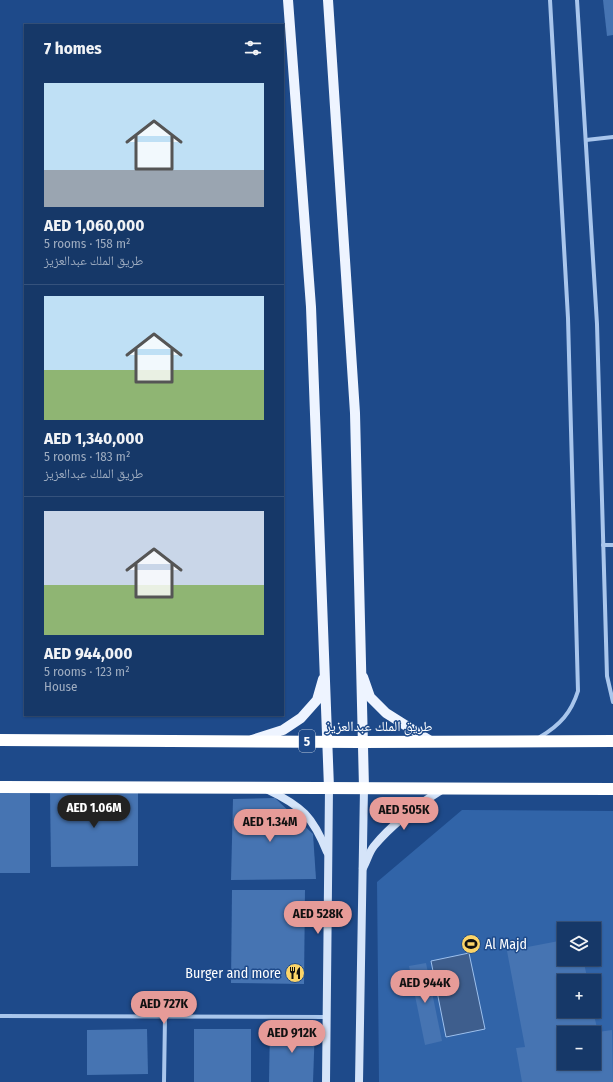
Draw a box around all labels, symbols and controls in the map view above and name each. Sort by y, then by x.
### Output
icon: filters [242,37,264,59]
text: 7 homes [44,38,102,59]
icon: home [118,109,190,181]
text: AED 1,060,000 [44,215,145,236]
text: 5 rooms · 158 m² [44,236,131,251]
text: طريق الملك عبدالعزيز [44,253,143,268]
icon: home [118,322,190,394]
text: AED 1,340,000 [44,428,144,449]
text: 5 rooms · 183 m² [44,449,130,464]
text: طريق الملك عبدالعزيز [44,466,143,481]
icon: home [118,537,190,609]
text: AED 944,000 [44,643,133,664]
text: 5 rooms · 123 m² [44,664,130,679]
text: House [44,679,78,694]
street label: طريق الملك عبدالعزيز [324,718,433,736]
road number: 5 [299,730,315,752]
pin: AED 1.06M [48,795,140,829]
pin: AED 505K [363,797,445,831]
text: AED 1.06M [66,800,122,815]
text: AED 505K [378,802,430,817]
pin: AED 1.34M [224,809,316,843]
text: AED 1.34M [243,814,297,829]
pin: AED 528K [277,901,359,935]
text: AED 528K [293,906,343,921]
map controls [557,922,601,1070]
button: layers [557,922,601,966]
sports icon: Al Majd [460,933,482,955]
place label: Al Majd [485,936,527,953]
restaurant icon: Burger and more [284,962,306,984]
place label: Burger and more [185,965,281,982]
pin: AED 944K [384,970,466,1004]
button: + [557,974,601,1018]
text: AED 944K [399,975,451,990]
pin: AED 727K [123,991,205,1025]
text: AED 727K [140,996,188,1011]
pin: AED 912K [251,1020,333,1054]
text: AED 912K [267,1025,317,1040]
button: − [557,1026,601,1070]

